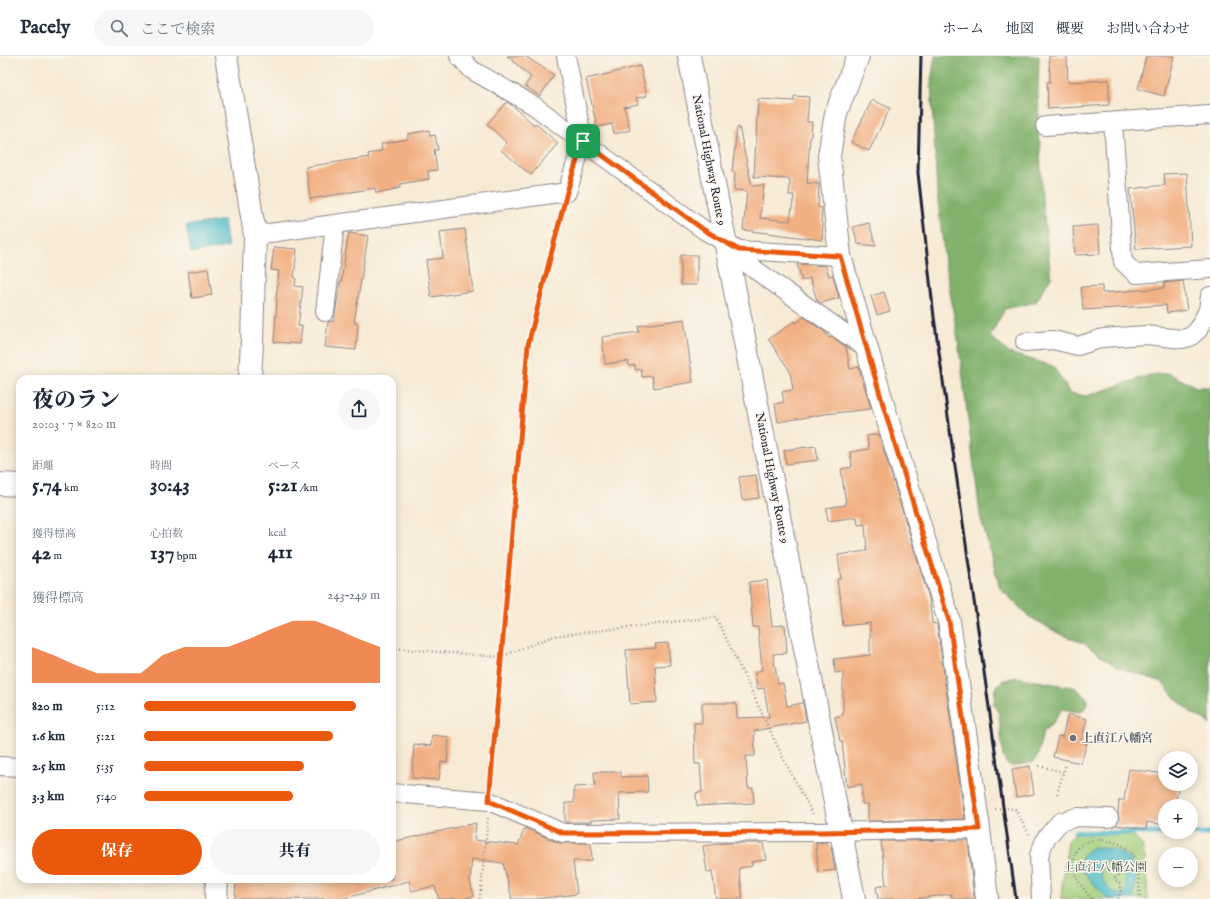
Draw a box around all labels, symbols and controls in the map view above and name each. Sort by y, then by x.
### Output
search box [94,10,374,46]
text: Pacely [20,16,70,40]
icon: search [108,17,130,39]
text: ここで検索 [140,20,215,39]
text: ホーム [942,20,984,38]
text: 地図 [1006,20,1034,38]
text: 概要 [1056,20,1084,38]
text: お問い合わせ [1106,20,1190,38]
street label: National Highway Route 9 [689,93,729,227]
pin [566,124,600,158]
icon: arrive [572,130,594,152]
text: 夜のラン [32,387,120,415]
button: share [338,388,380,430]
street label: National Highway Route 9 [752,411,792,545]
text: 20:03 · 7 × 820 m [32,416,116,433]
text: 距離 [32,459,54,473]
text: 時間 [150,459,172,473]
text: ペース [268,459,300,473]
text: 5.74 [32,473,62,498]
text: 30:43 [150,473,190,498]
text: 5:21 [268,473,297,498]
text: km [62,481,78,495]
text: /km [297,481,318,495]
text: kcal [268,526,286,540]
text: 獲得標高 [32,527,76,541]
text: 心拍数 [150,527,183,541]
text: 411 [268,540,293,565]
text: 42 [32,541,51,566]
text: 137 [150,541,174,566]
text: m [51,549,62,563]
text: bpm [174,549,197,563]
text: 243–249 m [327,587,380,604]
text: 獲得標高 [32,590,84,607]
text: 820 m [32,698,62,715]
text: 5:12 [96,698,115,715]
text: 1.6 km [32,728,65,745]
text: 5:21 [96,728,115,745]
place label: 上直江八幡宮 [1081,731,1153,746]
marker: 上直江八幡宮 [1068,733,1078,743]
map controls [1158,751,1198,887]
button: layers [1158,751,1198,791]
text: 2.5 km [32,758,65,775]
text: 5:35 [96,758,114,775]
text: 3.3 km [32,788,64,805]
text: 5:40 [96,788,117,805]
button: + [1158,799,1198,839]
button: 保存 [32,829,202,875]
button: 共有 [210,829,380,875]
button: − [1158,847,1198,887]
park label: 上直江八幡公園 [1063,860,1147,875]

